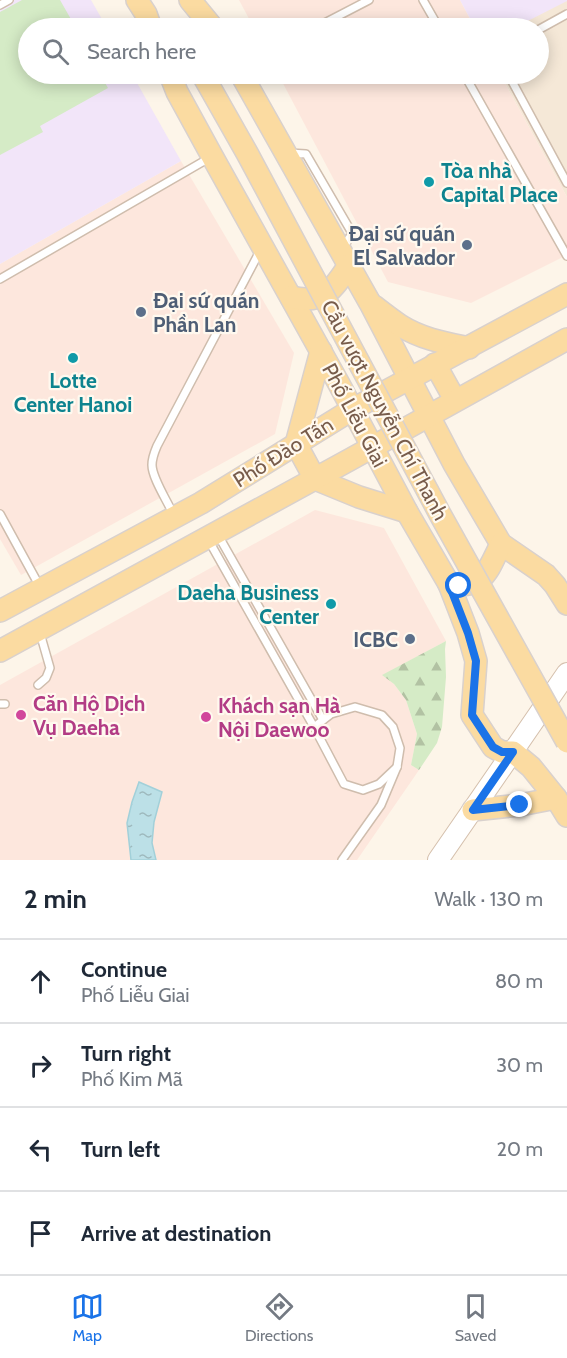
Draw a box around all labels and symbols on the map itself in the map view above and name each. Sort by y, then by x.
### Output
place label: Tòa nhà Capital Place [441,158,558,207]
marker: Tòa nhà Capital Place [422,175,436,189]
place label: Đại sứ quán El Salvador [349,221,455,270]
marker: Đại sứ quán El Salvador [460,238,474,252]
place label: Đại sứ quán Phần Lan [153,288,259,337]
street label: Cầu vượt Nguyễn Chí Thanh [316,296,454,524]
marker: Đại sứ quán Phần Lan [134,305,148,319]
marker: Lotte Center Hanoi [66,351,80,365]
street label: Phố Liễu Giai [317,359,393,471]
place label: Lotte Center Hanoi [14,368,132,417]
street label: Phố Đào Tấn [228,411,338,493]
route start [445,572,471,598]
place label: Daeha Business Center [177,580,319,629]
marker: Daeha Business Center [324,597,338,611]
place label: ICBC [353,627,398,652]
marker: ICBC [403,632,417,646]
place label: Căn Hộ Dịch Vụ Daeha [33,691,145,740]
place label: Khách sạn Hà Nội Daewoo [218,693,341,742]
marker: Căn Hộ Dịch Vụ Daeha [14,708,28,722]
marker: Khách sạn Hà Nội Daewoo [199,710,213,724]
route end [506,791,532,817]

